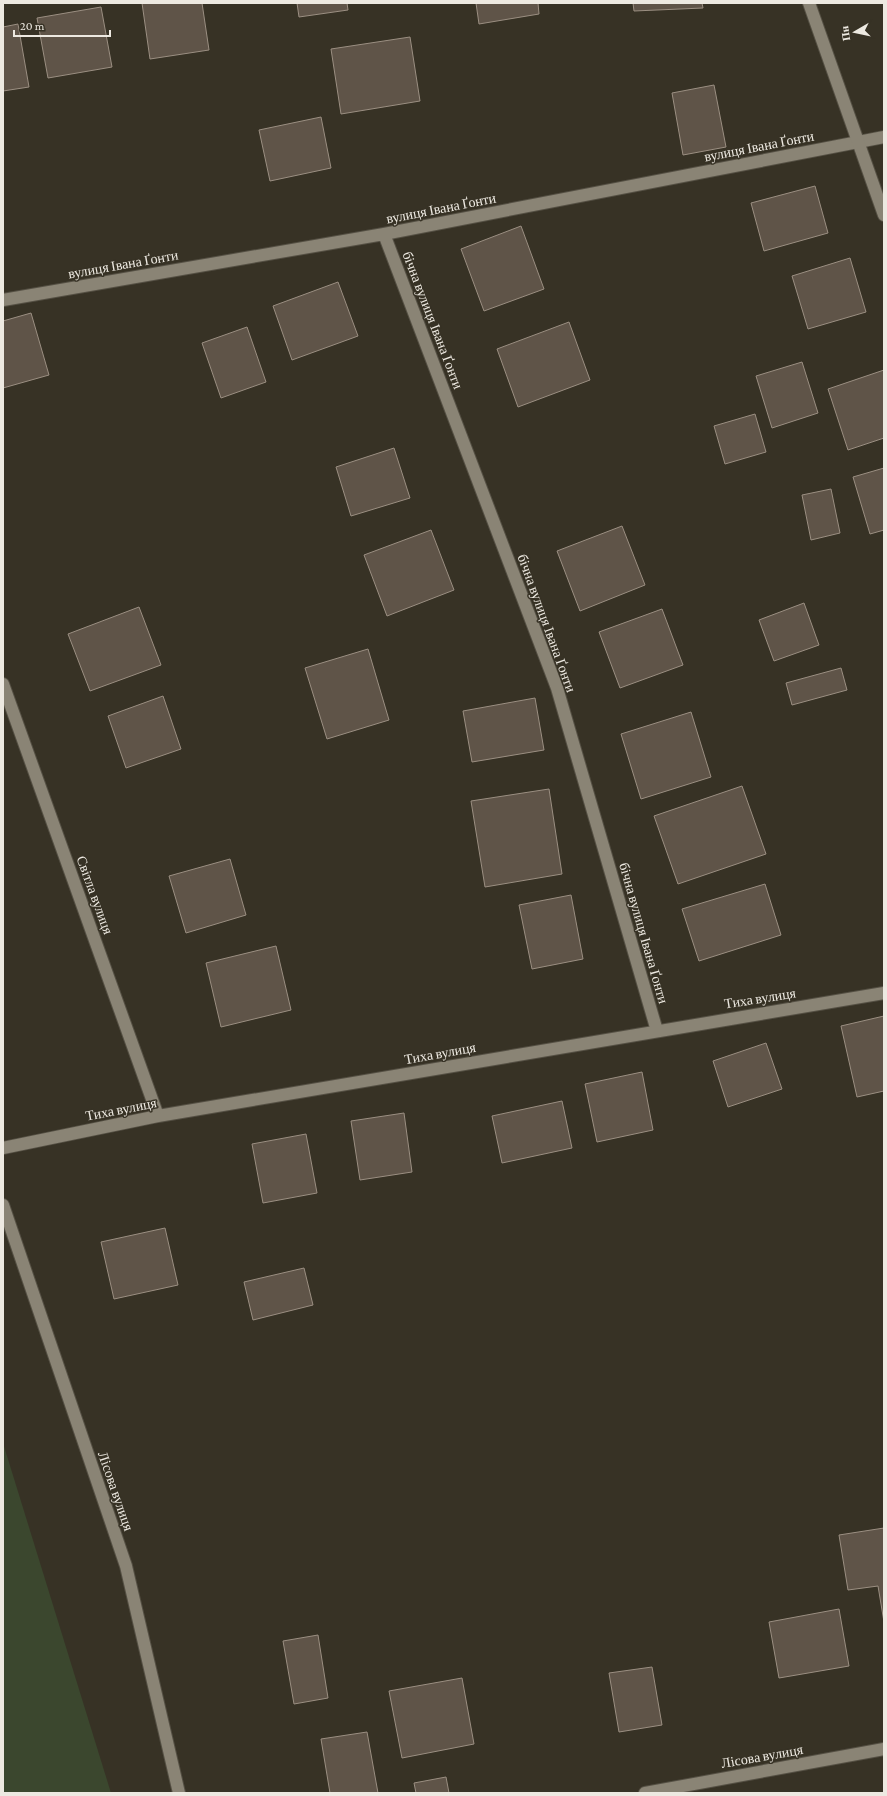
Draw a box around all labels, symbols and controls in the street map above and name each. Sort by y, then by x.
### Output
scale bar [14,12,110,38]
north arrow [835,12,875,52]
text: 20 m [20,19,45,33]
text: Пн [838,25,852,42]
street label: вулиця Івана Ґонти [703,127,816,164]
street label: вулиця Івана Ґонти [385,189,498,226]
street label: вулиця Івана Ґонти [67,246,180,282]
street label: бічна вулиця Івана Ґонти [399,249,467,391]
street label: бічна вулиця Івана Ґонти [515,552,580,695]
street label: Світла вулиця [73,854,117,937]
street label: бічна вулиця Івана Ґонти [616,861,672,1006]
street label: Тиха вулиця [723,984,797,1012]
street label: Тиха вулиця [403,1039,478,1067]
street label: Тиха вулиця [84,1094,159,1124]
street label: Лісова вулиця [95,1449,137,1533]
street label: Лісова вулиця [720,1741,805,1771]

